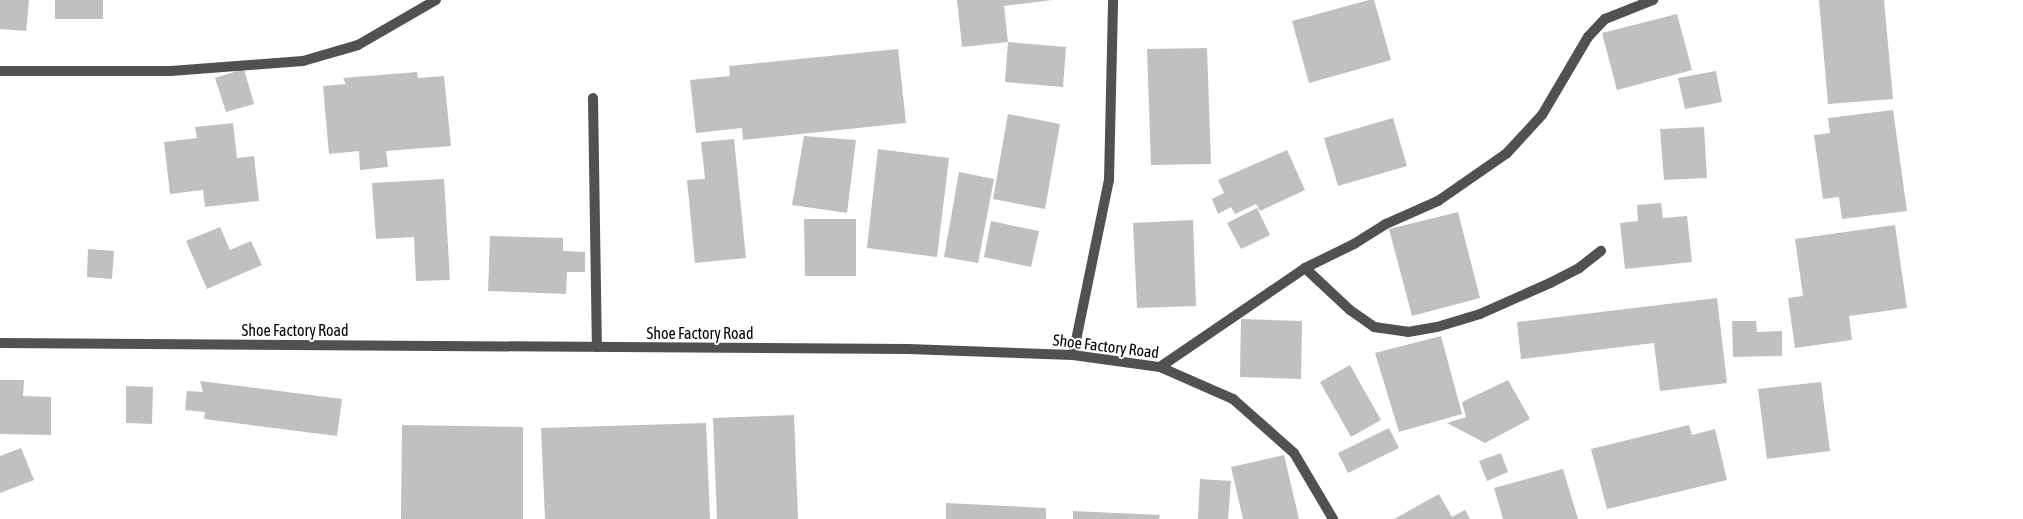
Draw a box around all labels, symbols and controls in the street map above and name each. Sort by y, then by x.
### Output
street label: Shoe Factory Road [242,320,348,340]
street label: Shoe Factory Road [647,323,753,343]
street label: Shoe Factory Road [1052,330,1160,362]

